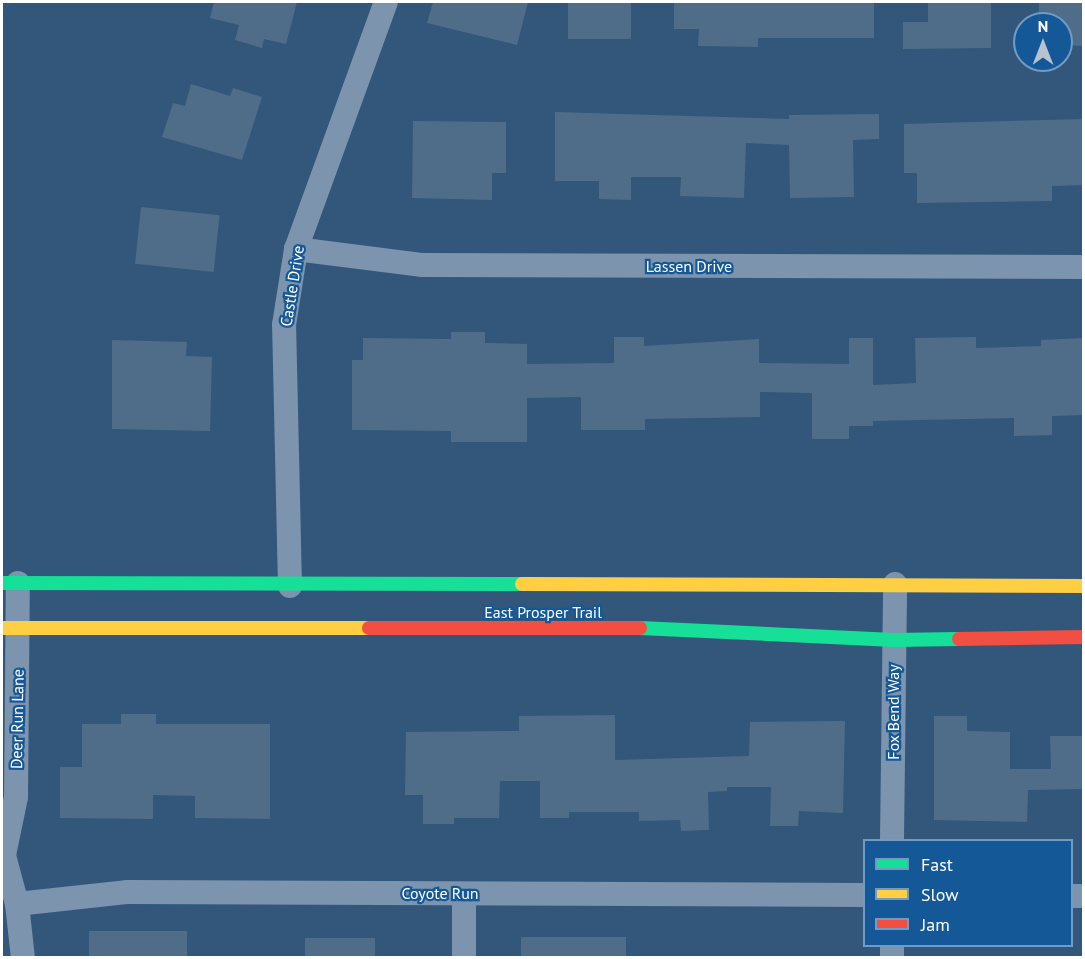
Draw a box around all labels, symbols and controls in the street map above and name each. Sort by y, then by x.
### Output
north arrow [1013,12,1073,72]
text: N [1038,16,1048,36]
street label: Castle Drive [276,244,308,328]
street label: Lassen Drive [646,256,732,276]
street label: East Prosper Trail [484,602,602,622]
street label: Fox Bend Way [883,664,903,760]
street label: Deer Run Lane [7,669,27,769]
legend [863,839,1073,947]
text: Fast [921,853,953,876]
street label: Coyote Run [401,883,479,903]
text: Slow [921,883,959,906]
text: Jam [921,913,950,936]

